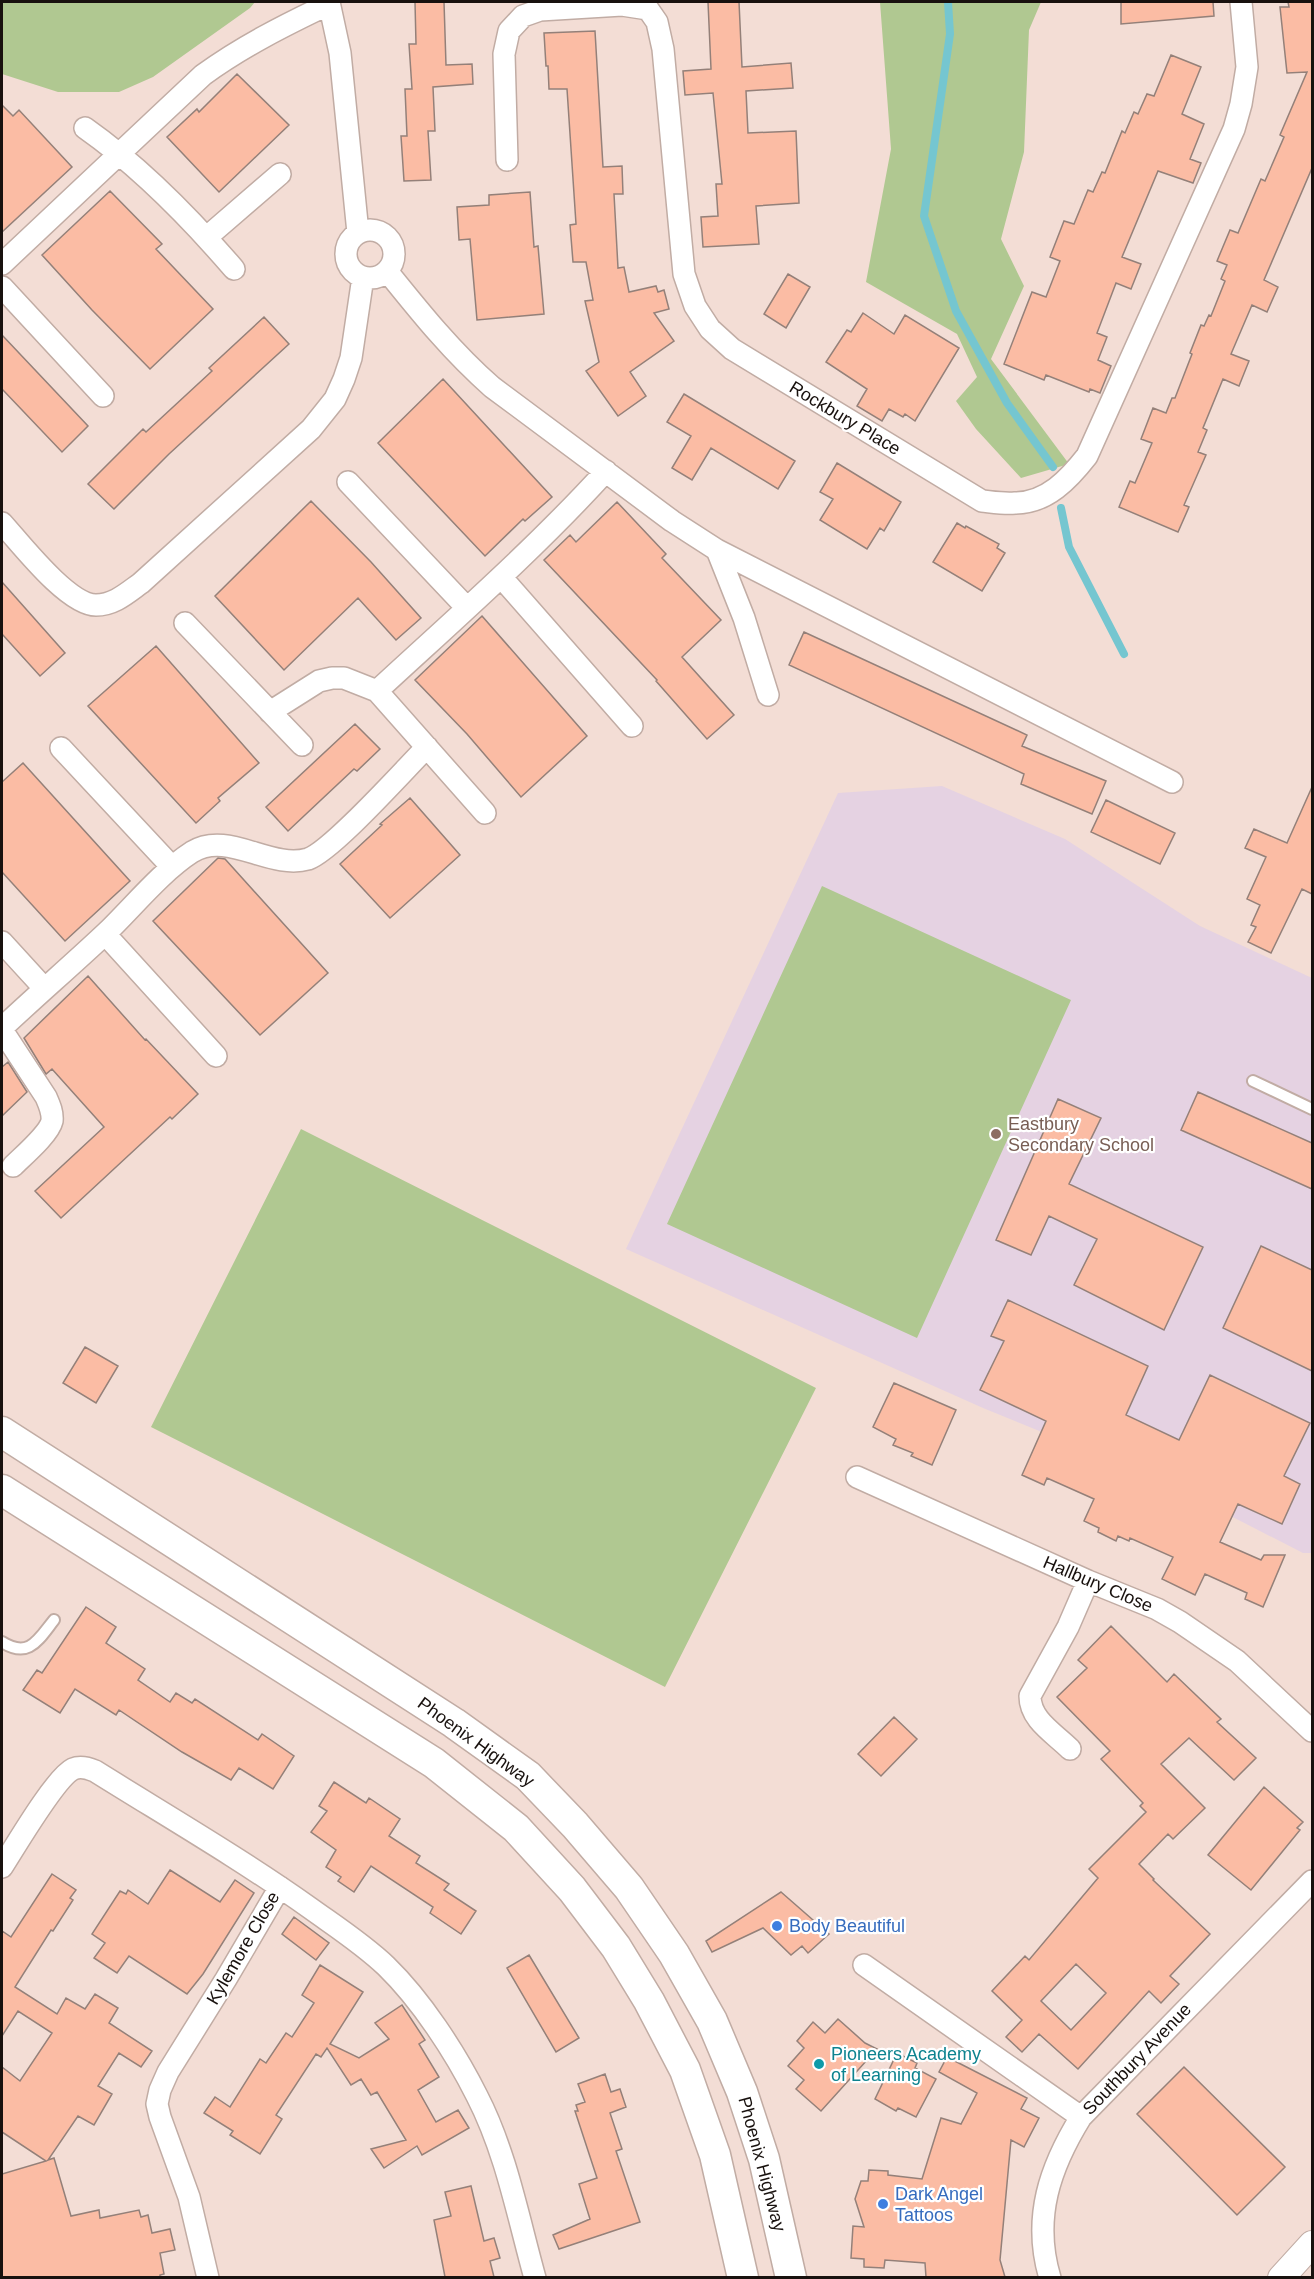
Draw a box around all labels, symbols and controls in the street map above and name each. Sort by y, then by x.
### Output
street label: Rockbury Place [786,377,904,459]
place label: Eastbury Secondary School [1008,1114,1154,1155]
marker: Eastbury Secondary School [989,1127,1003,1141]
street label: Hallbury Close [1040,1552,1156,1616]
street label: Phoenix Highway [414,1693,538,1791]
street label: Kylemore Close [203,1888,283,2008]
place label: Body Beautiful [789,1916,905,1936]
marker: Body Beautiful [770,1919,784,1933]
street label: Southbury Avenue [1079,1999,1195,2119]
place label: Pioneers Academy of Learning [831,2044,981,2085]
marker: Pioneers Academy of Learning [812,2057,826,2071]
street label: Phoenix Highway [734,2094,790,2234]
place label: Dark Angel Tattoos [895,2184,983,2225]
marker: Dark Angel Tattoos [876,2197,890,2211]

